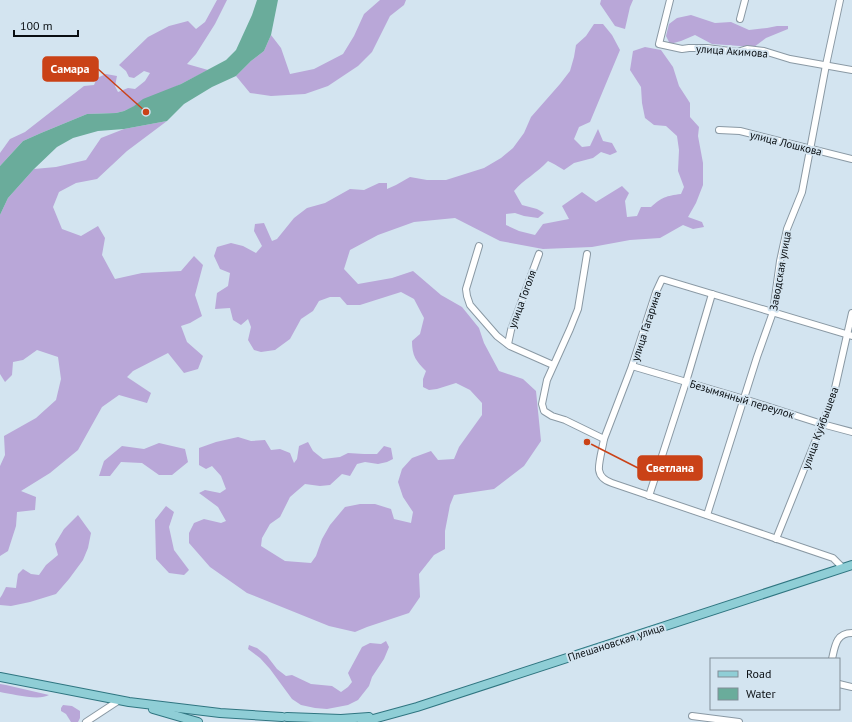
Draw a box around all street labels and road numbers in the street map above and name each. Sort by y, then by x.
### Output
street label: улица Акимова [695,41,769,61]
street label: улица Лошкова [749,127,823,159]
street label: Заводская улица [766,230,794,312]
street label: улица Гоголя [505,268,539,330]
street label: улица Гагарина [628,289,664,363]
street label: Безымянный переулок [688,376,797,422]
street label: улица Куйбышева [799,385,841,471]
street label: Плешановская улица [566,620,666,664]

